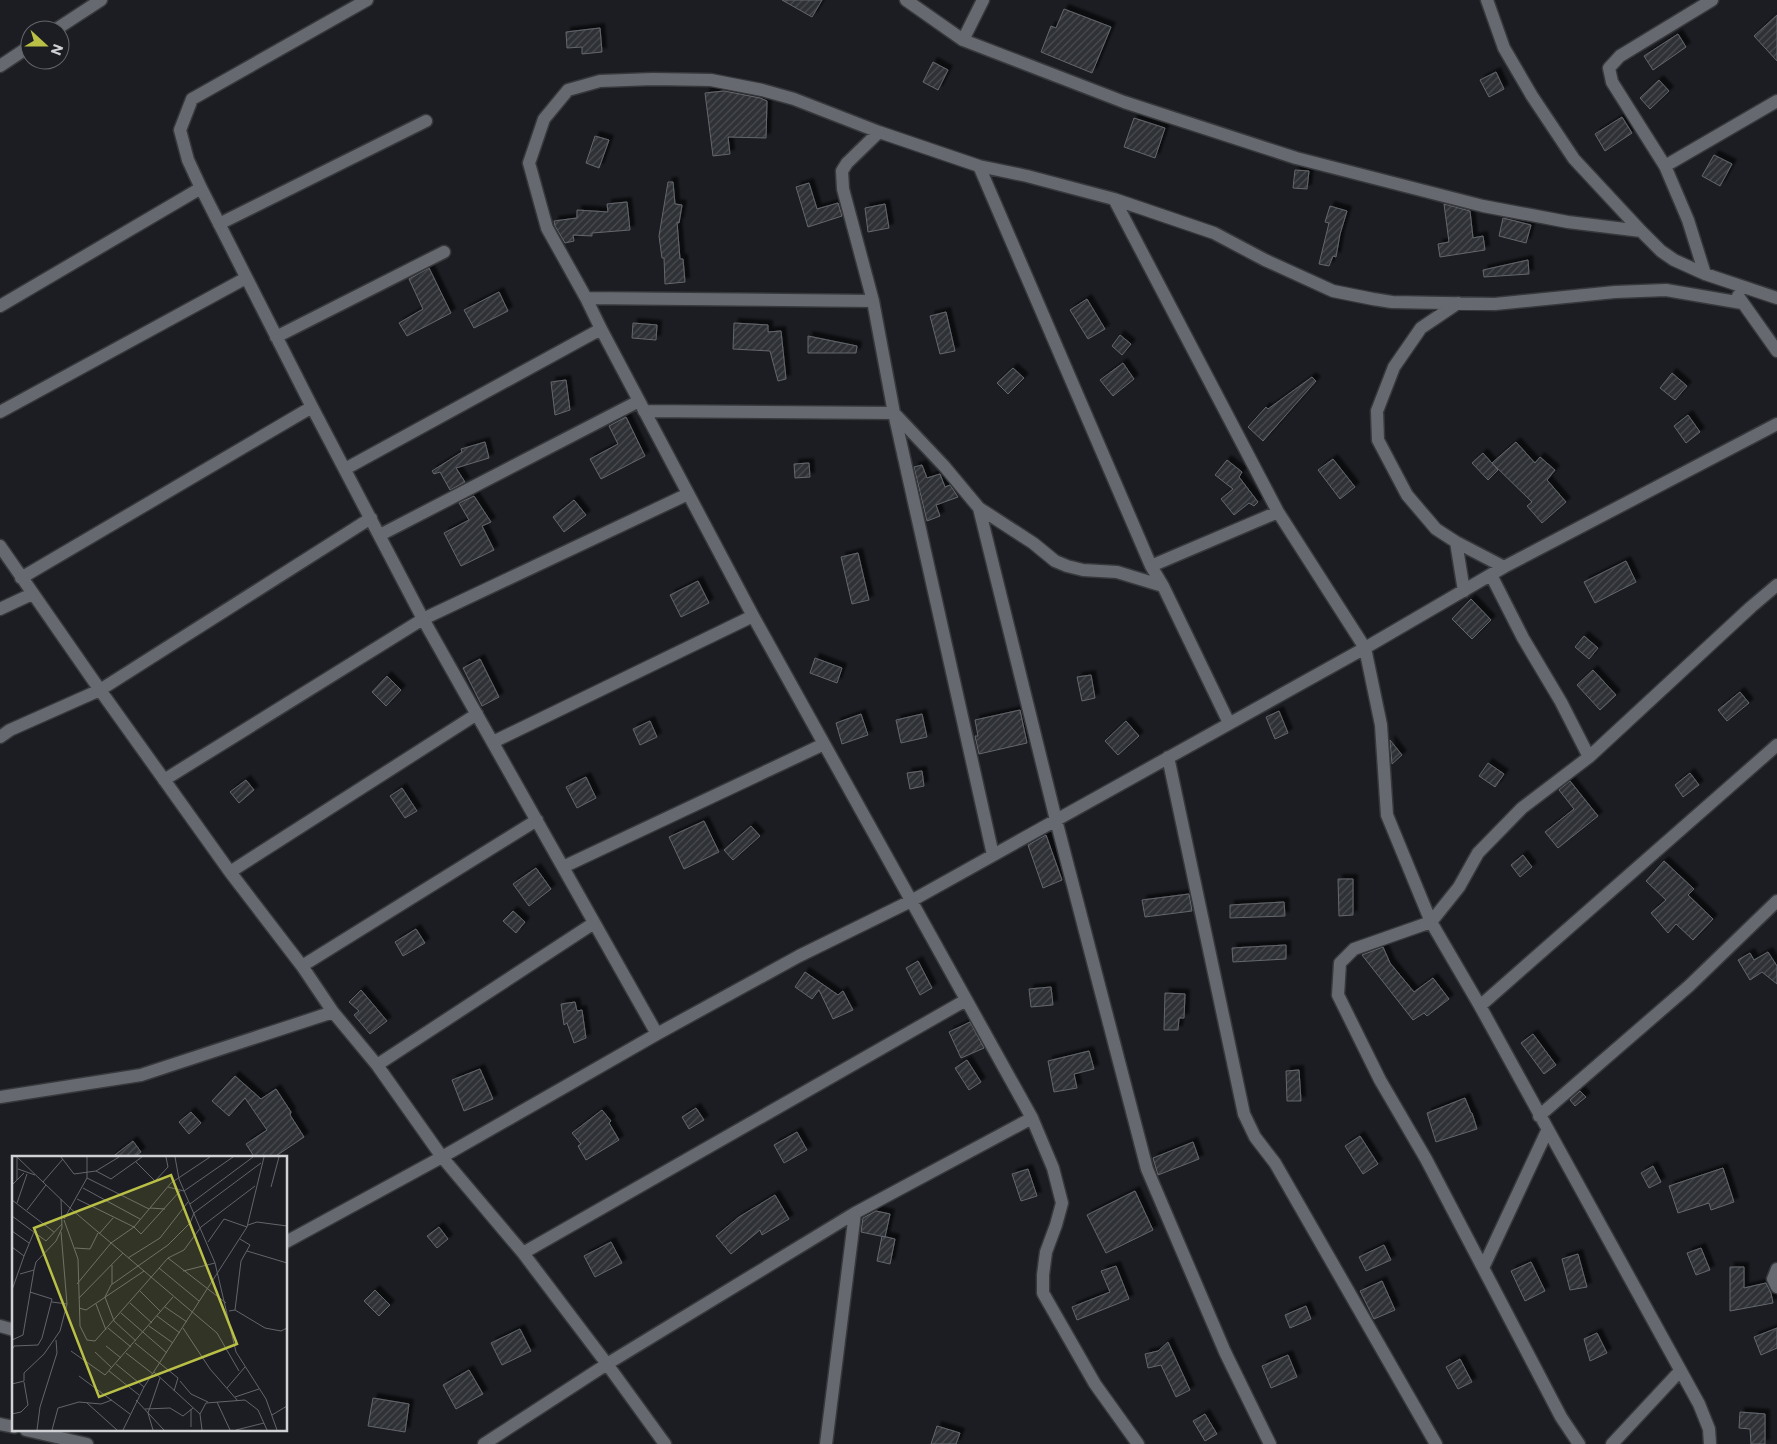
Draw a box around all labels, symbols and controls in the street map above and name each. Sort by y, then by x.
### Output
north arrow [20,20,70,70]
text: N [48,42,67,58]
inset map [12,1156,288,1432]

